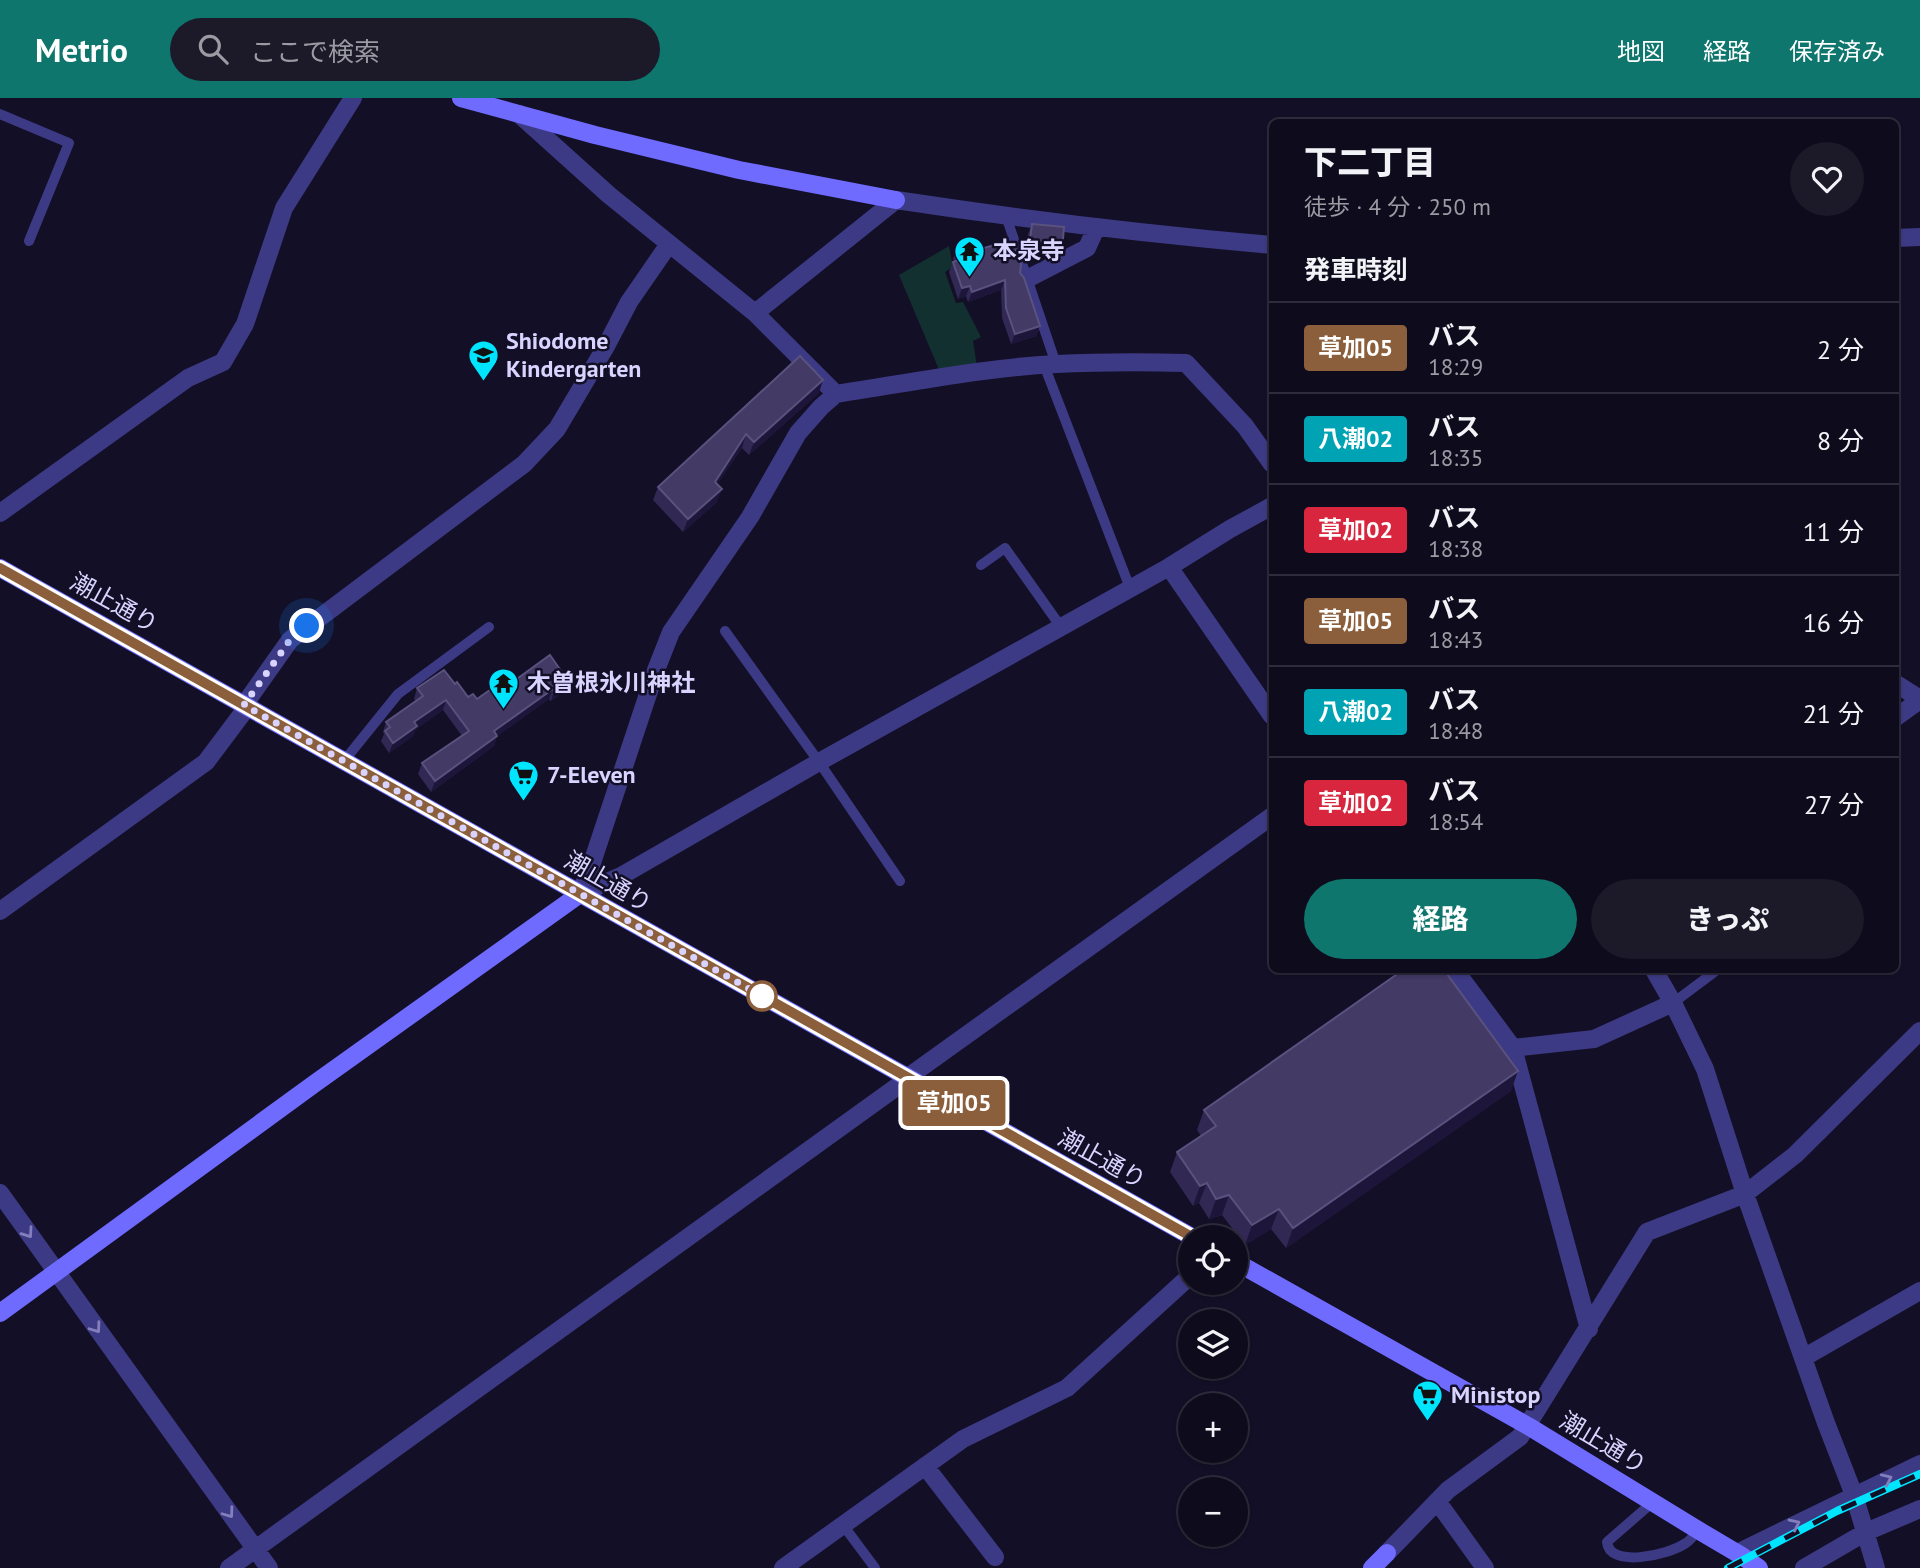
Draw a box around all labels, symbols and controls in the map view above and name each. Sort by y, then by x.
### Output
search box [170,18,660,81]
text: Metrio [35,28,128,71]
icon: search [194,30,232,68]
text: ここで検索 [250,35,380,68]
text: 地図 [1617,36,1665,67]
text: 経路 [1703,36,1751,67]
text: 保存済み [1789,36,1885,67]
text: 下二丁目 [1304,140,1436,183]
button: heart [1790,142,1864,216]
text: 徒歩 · 4 分 · 250 m [1304,192,1491,221]
temple icon: 本泉寺 [953,234,987,278]
place label: 本泉寺 [993,235,1065,266]
text: 発車時刻 [1304,253,1408,286]
text: バス [1428,319,1480,352]
place label: Shiodome Kindergarten [506,325,641,384]
text: 草加05 [1318,332,1393,363]
text: 2 分 [1817,333,1864,366]
school or university icon: Shiodome Kindergarten [466,338,500,382]
text: 18:29 [1428,352,1483,381]
text: バス [1428,410,1480,443]
text: 八潮02 [1318,423,1393,454]
text: 8 分 [1817,424,1864,457]
text: 18:35 [1428,443,1483,472]
text: バス [1428,501,1480,534]
text: 草加02 [1318,514,1393,545]
text: 11 分 [1803,515,1864,548]
text: 18:38 [1428,534,1483,563]
street label: 潮止通り [65,566,164,639]
text: バス [1428,592,1480,625]
text: 草加05 [1318,605,1393,636]
text: 16 分 [1803,606,1864,639]
your location [289,608,324,643]
text: 18:43 [1428,625,1483,654]
temple icon: 木曽根氷川神社 [487,666,521,710]
place label: 木曽根氷川神社 [527,667,695,698]
text: バス [1428,683,1480,716]
text: 八潮02 [1318,696,1393,727]
text: 21 分 [1803,697,1864,730]
text: 18:48 [1428,716,1483,745]
supermarket icon: 7-Eleven [507,758,541,802]
place label: 7-Eleven [547,759,636,790]
text: バス [1428,774,1480,807]
text: 草加02 [1318,787,1393,818]
text: 27 分 [1804,788,1864,821]
text: 18:54 [1428,807,1483,836]
street label: 潮止通り [559,844,658,919]
button: 経路 [1304,879,1577,959]
button: きっぷ [1591,879,1864,959]
unlabelled marker [747,981,777,1011]
line badge: 草加05 [905,1080,1003,1126]
text: 草加05 [916,1087,992,1118]
street label: 潮止通り [1053,1122,1152,1195]
one-way arrow [20,1225,32,1238]
map controls [1178,1225,1248,1547]
button: locate [1178,1225,1248,1295]
button: layers [1178,1309,1248,1379]
one-way arrow [88,1320,101,1333]
supermarket icon: Ministop [1411,1378,1445,1422]
place label: Ministop [1451,1379,1540,1410]
button: + [1178,1393,1248,1463]
street label: 潮止通り [1554,1405,1652,1481]
one-way arrow [1880,1473,1892,1487]
button: − [1178,1477,1248,1547]
one-way arrow [221,1505,233,1518]
one-way arrow [1788,1518,1800,1532]

